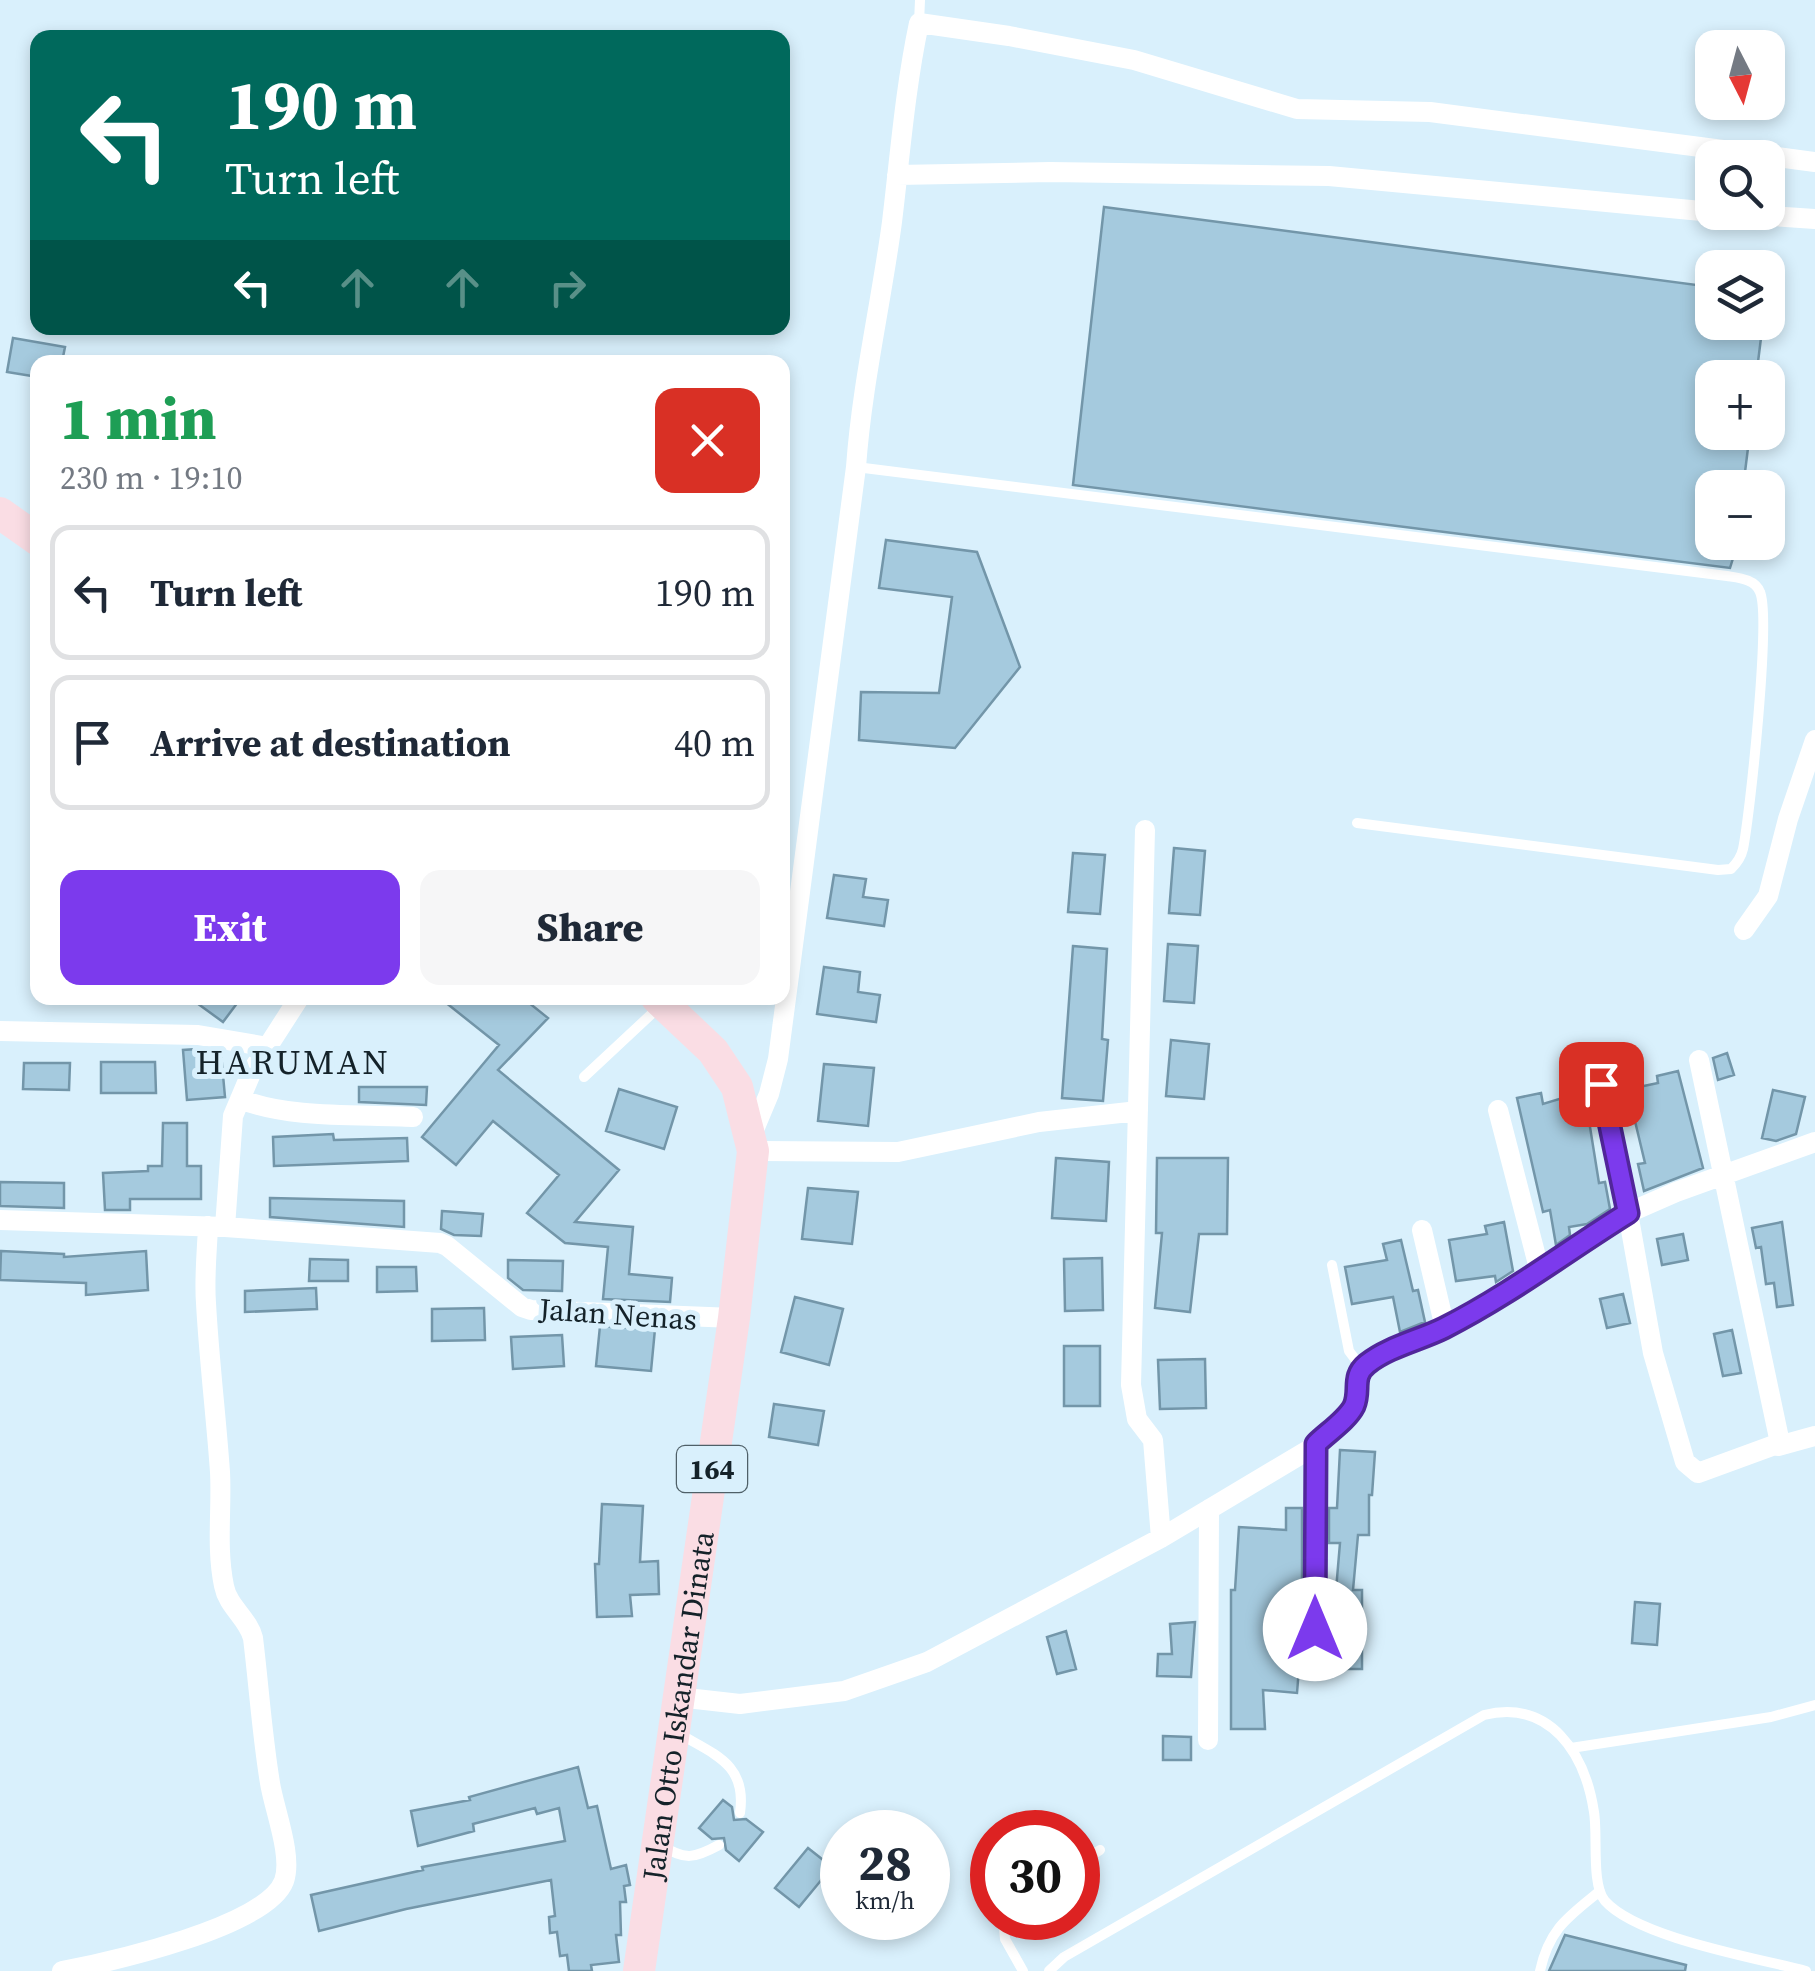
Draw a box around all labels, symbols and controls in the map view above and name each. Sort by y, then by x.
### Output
north arrow [1695,30,1785,120]
map controls [1695,30,1785,560]
text: 190 m [225,56,417,152]
icon: left [60,70,190,200]
button: search [1695,140,1785,230]
text: Turn left [225,147,399,209]
button: layers [1695,250,1785,340]
icon: left [225,260,280,315]
icon: ahead [330,260,385,315]
icon: ahead [435,260,490,315]
icon: right [540,260,595,315]
button: + [1695,360,1785,450]
text: 1 min [60,377,216,459]
button: close [655,388,760,493]
text: 230 m · 19:10 [60,456,242,500]
button: − [1695,470,1785,560]
icon: left [65,565,120,620]
text: Turn left [150,567,302,619]
text: 190 m [655,567,755,619]
icon: arrive [65,715,120,770]
text: Arrive at destination [150,717,511,769]
text: 40 m [674,717,755,769]
button: Exit [60,870,400,985]
button: Share [420,870,760,985]
district label: HARUMAN [196,1038,390,1086]
pin [1559,1042,1644,1127]
icon: arrive [1574,1057,1629,1112]
street label: Jalan Nenas [537,1288,698,1340]
road number: 164 [677,1446,747,1492]
street label: Jalan Otto Iskandar Dinata [632,1528,723,1884]
position arrow [1263,1577,1367,1681]
speed limit sign: 30 [970,1810,1100,1940]
text: 28 [858,1828,912,1897]
text: km/h [855,1883,915,1917]

